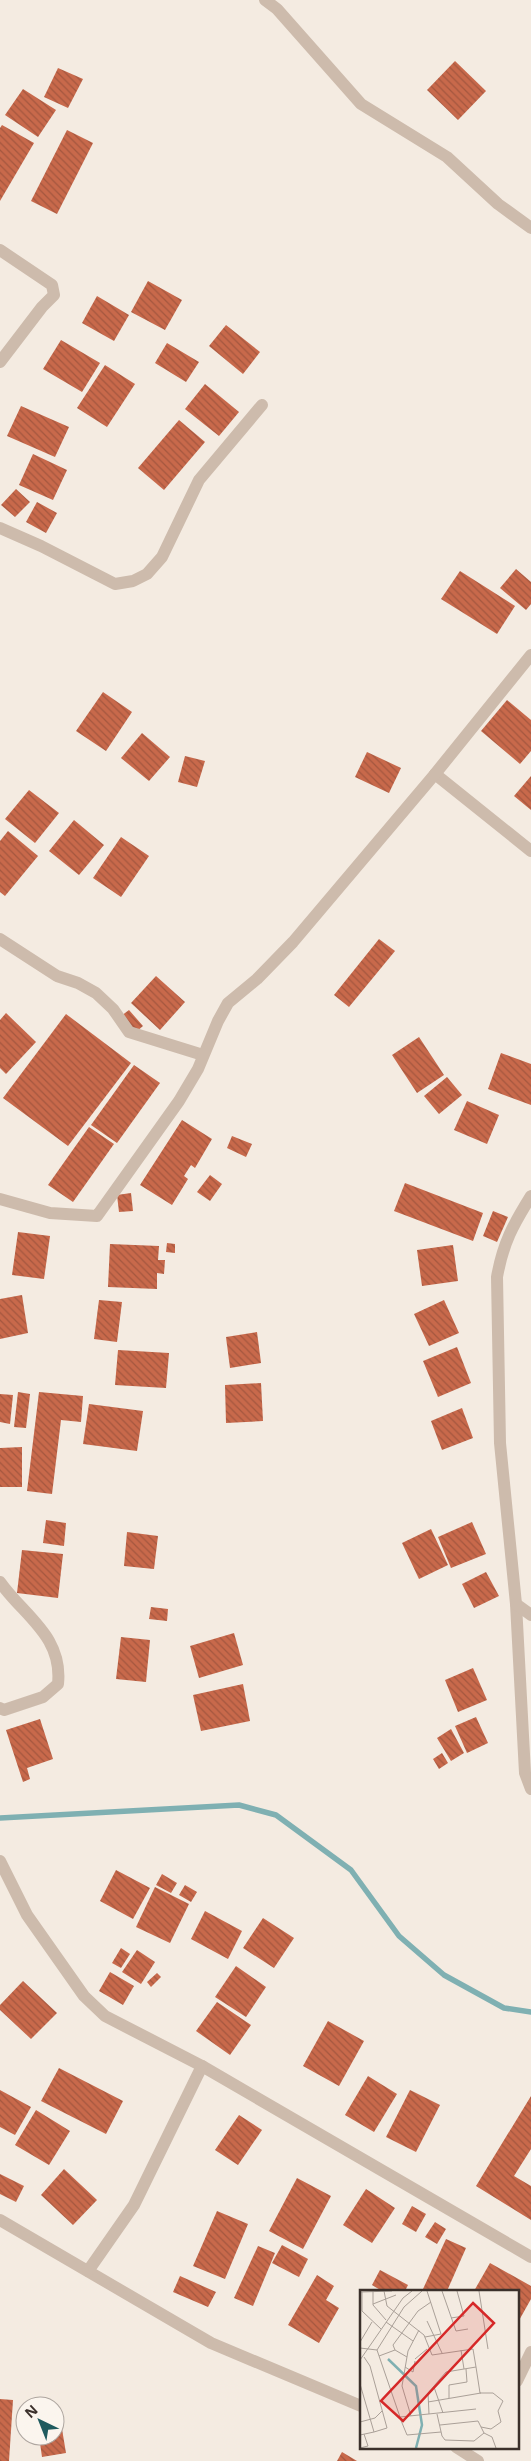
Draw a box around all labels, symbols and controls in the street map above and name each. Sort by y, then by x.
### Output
inset map [360,2290,518,2448]
north arrow [15,2396,65,2446]
text: N [20,2400,41,2422]

